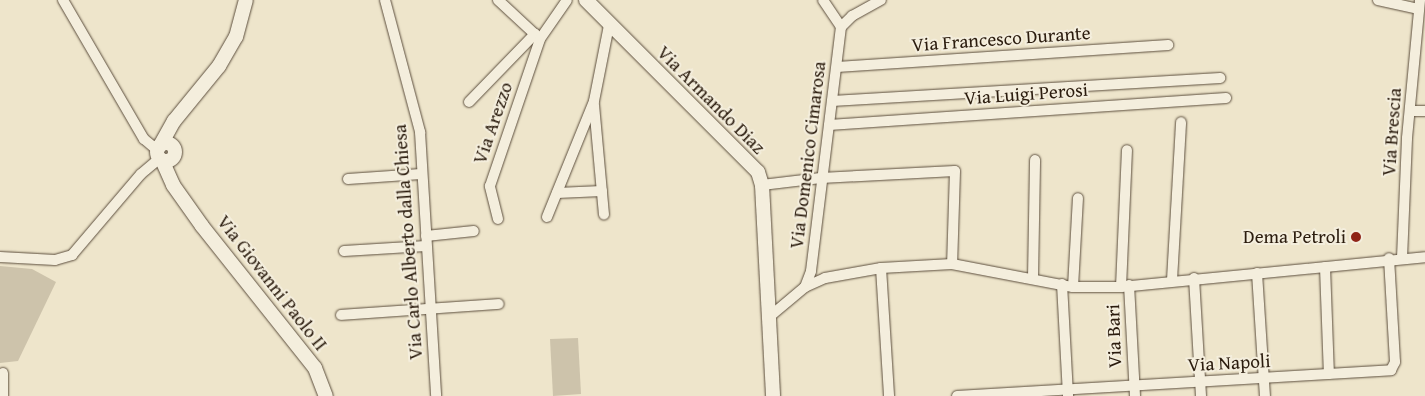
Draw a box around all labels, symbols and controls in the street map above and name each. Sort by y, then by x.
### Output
street label: Via Francesco Durante [911,21,1091,57]
street label: Via Armando Diaz [652,41,770,159]
street label: Via Domenico Cimarosa [785,60,831,250]
street label: Via Luigi Perosi [963,78,1089,110]
street label: Via Arezzo [468,79,518,167]
street label: Via Brescia [1378,87,1406,177]
street label: Via Carlo Alberto dalla Chiesa [388,123,428,361]
street label: Via Giovanni Paolo II [212,211,332,355]
place label: Dema Petroli [1243,226,1346,248]
marker: Dema Petroli [1350,231,1362,243]
street label: Via Bari [1101,304,1127,368]
street label: Via Napoli [1187,349,1271,377]

